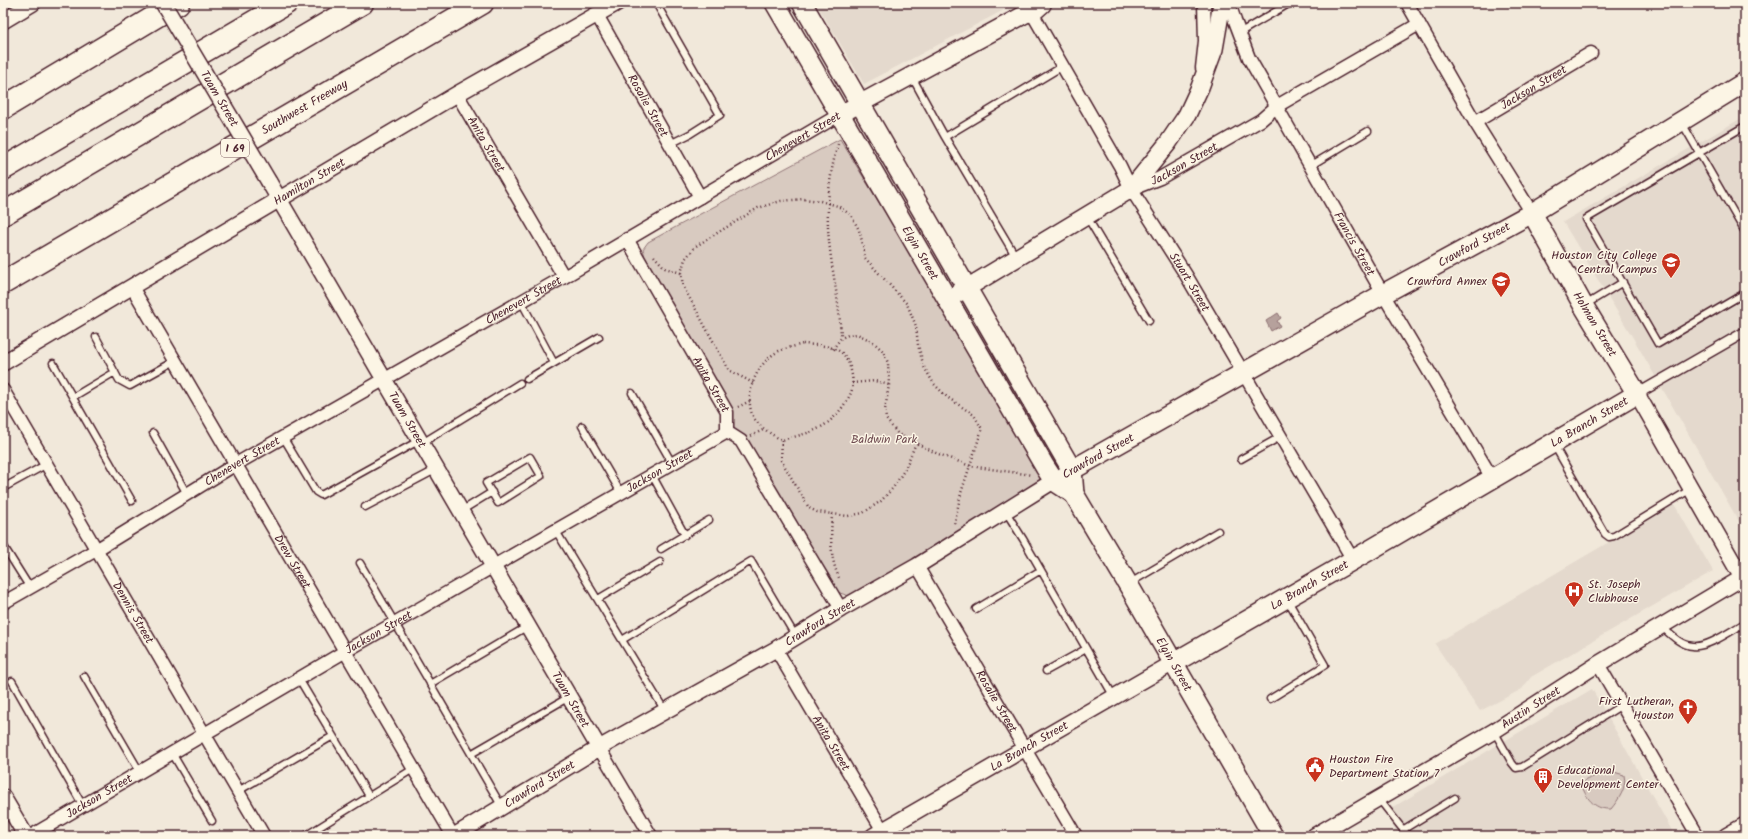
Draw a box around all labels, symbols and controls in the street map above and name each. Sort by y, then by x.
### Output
street label: Jackson Street [1497,60,1571,115]
street label: Tuam Street [195,67,243,131]
street label: Rosalie Street [622,71,673,141]
street label: Southwest Freeway [258,74,352,140]
street label: Chenevert Street [761,107,845,167]
street label: Anita Street [462,113,510,176]
street label: Jackson Street [1148,138,1222,191]
road number: I 69 [221,139,249,157]
street label: Hamilton Street [270,153,349,211]
street label: Francis Street [1328,208,1380,280]
street label: Crawford Street [1435,217,1514,272]
street label: Elgin Street [897,222,943,284]
place label: Houston City College Central Campus [1551,246,1658,279]
street label: Stuart Street [1164,249,1215,316]
school or university icon: Houston City College Central Campus [1660,251,1682,279]
school or university icon: Crawford Annex [1490,270,1512,298]
street label: Chenevert Street [482,271,566,330]
place label: Crawford Annex [1407,272,1488,291]
street label: Holman Street [1568,288,1622,361]
street label: Anita Street [687,353,735,417]
street label: Tuam Street [383,388,431,452]
street label: La Branch Street [1547,392,1632,453]
street label: Crawford Street [1059,429,1138,484]
park label: Baldwin Park [851,430,917,449]
street label: Chenevert Street [201,432,284,491]
street label: Jackson Street [623,444,697,498]
street label: Drew Street [269,531,316,593]
street label: La Branch Street [1267,555,1353,616]
place label: St. Joseph Clubhouse [1588,575,1640,608]
street label: Dennis Street [107,578,159,648]
hospital icon: St. Joseph Clubhouse [1563,580,1585,608]
street label: Crawford Street [781,593,860,651]
street label: Jackson Street [342,606,416,659]
street label: Elgin Street [1150,634,1197,696]
street label: Rosalie Street [970,667,1022,737]
street label: Tuam Street [546,668,594,732]
street label: Austin Street [1497,681,1565,734]
place label: First Lutheran, Houston [1599,692,1674,725]
church icon: First Lutheran, Houston [1677,697,1699,725]
street label: Anita Street [807,712,855,775]
street label: La Branch Street [986,716,1072,777]
place label: Houston Fire Department Station 7 [1329,750,1440,783]
street label: Crawford Street [501,755,579,813]
public building icon: Houston Fire Department Station 7 [1304,755,1326,783]
place label: Educational Development Center [1557,761,1660,794]
building icon: Educational Development Center [1532,766,1554,794]
street label: Jackson Street [62,769,137,823]

